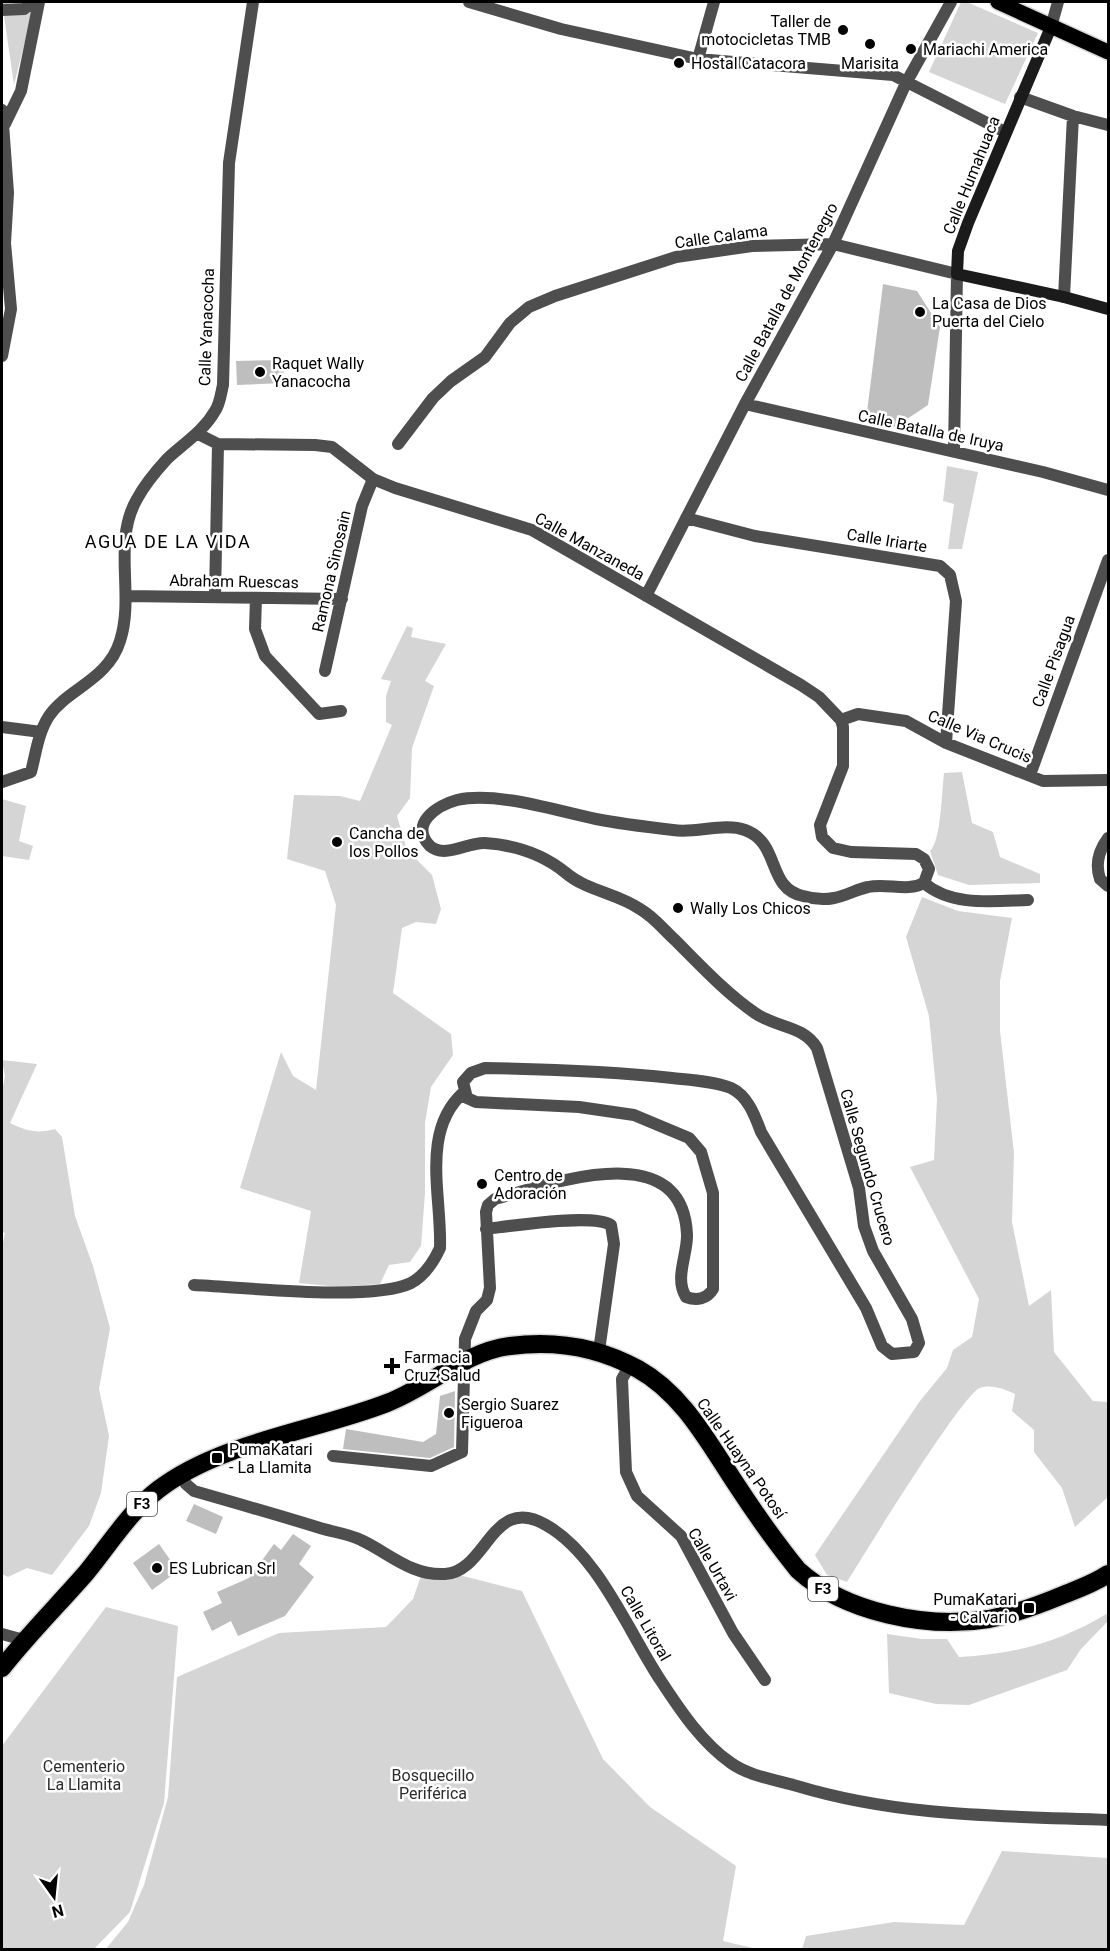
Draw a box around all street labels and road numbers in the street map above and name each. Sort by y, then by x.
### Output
street label: Calle Humahuaca [939,113,1004,237]
street label: Calle Batalla de Montenegro [731,199,842,385]
street label: Calle Calama [673,221,769,252]
street label: Calle Yanacocha [195,268,218,386]
street label: Calle Batalla de Iruya [856,406,1006,455]
street label: Ramona Sinosain [308,508,355,634]
street label: Calle Manzaneda [532,508,648,584]
street label: Calle Iriarte [845,525,929,556]
street label: Abraham Ruescas [169,571,299,592]
street label: Calle Pisagua [1028,612,1079,710]
street label: Calle Via Crucis [925,706,1035,767]
street label: Calle Segundo Crucero [836,1087,899,1248]
street label: Calle Huayna Potosí [693,1394,791,1523]
road number: F3 [127,1492,157,1516]
street label: Calle Urtavi [684,1524,741,1604]
road number: F3 [808,1577,838,1601]
street label: Calle Litoral [616,1582,675,1664]

